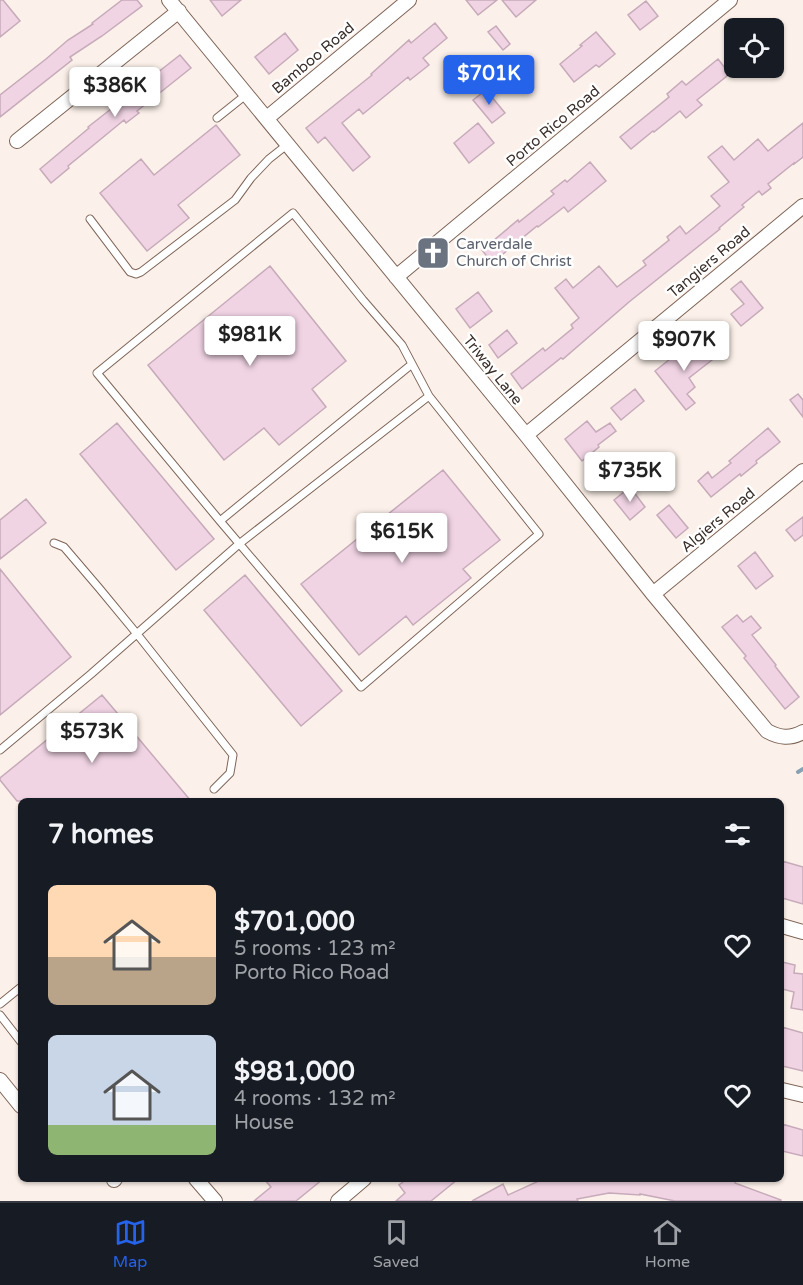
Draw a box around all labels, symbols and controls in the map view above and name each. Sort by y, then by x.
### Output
street label: Bamboo Road [268,18,358,98]
map controls [724,18,784,78]
button: locate [724,18,784,78]
pin: $701K [447,55,531,106]
text: $701K [457,62,521,86]
pin: $386K [73,67,157,118]
text: $386K [83,74,147,98]
street label: Porto Rico Road [503,82,603,170]
street label: Tangiers Road [664,222,754,302]
church icon: Carverdale Church of Christ [415,235,451,271]
place label: Carverdale Church of Christ [456,235,572,270]
pin: $981K [208,316,292,367]
pin: $907K [642,321,726,372]
text: $981K [218,323,282,347]
text: $907K [652,328,716,352]
street label: Triway Lane [459,332,527,408]
pin: $735K [588,452,672,503]
text: $735K [598,459,662,483]
street label: Algiers Road [677,484,759,556]
pin: $615K [360,513,444,564]
text: $615K [370,520,434,544]
pin: $573K [50,713,134,764]
text: $573K [60,720,124,744]
icon: filters [721,818,754,851]
text: 7 homes [48,819,154,850]
text: $701,000 [234,906,355,937]
icon: home [96,909,168,981]
icon: heart [721,929,754,962]
text: 5 rooms · 123 m² [234,937,396,961]
text: Porto Rico Road [234,961,389,985]
text: $981,000 [234,1056,355,1087]
icon: home [96,1059,168,1131]
icon: heart [721,1079,754,1112]
text: 4 rooms · 132 m² [234,1087,396,1111]
text: House [234,1111,294,1135]
tab: Map [113,1216,147,1272]
tab: Saved [373,1216,419,1272]
tab: Home [645,1216,690,1272]

